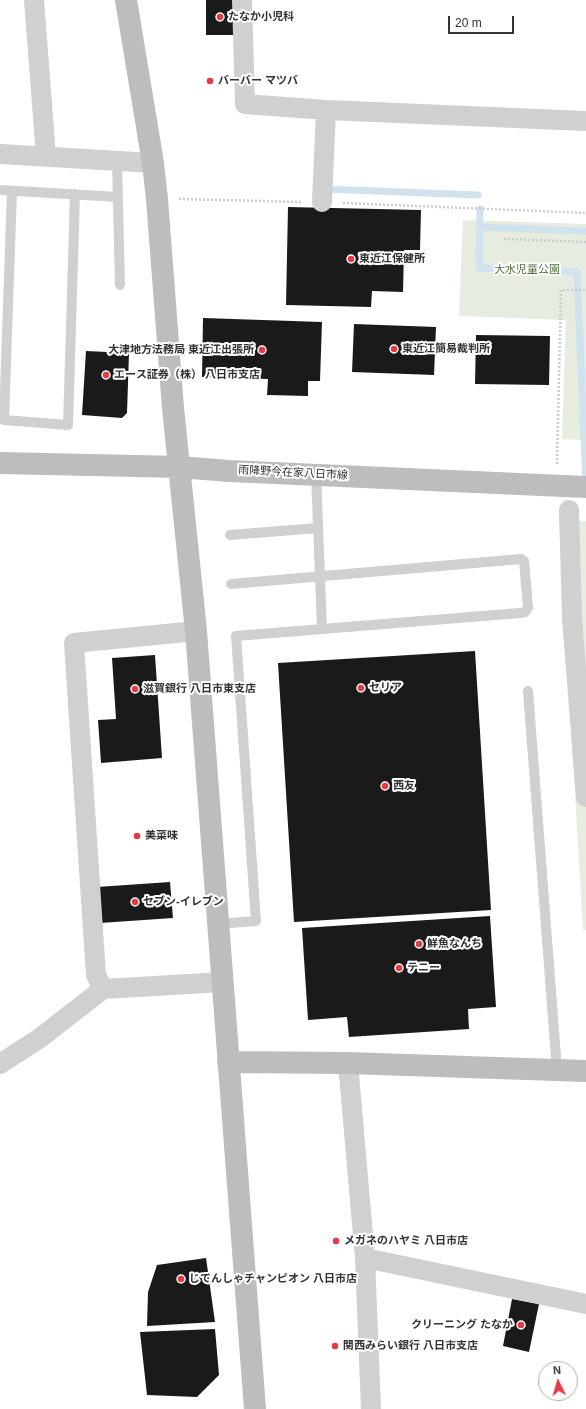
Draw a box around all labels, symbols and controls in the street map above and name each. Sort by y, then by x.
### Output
scale bar [450,8,516,34]
place label: たなか小児科 [228,10,294,24]
marker: たなか小児科 [215,12,225,22]
text: 20 m [455,16,482,30]
place label: バーバー マツバ [218,74,298,88]
marker: バーバー マツバ [205,76,215,86]
place label: 東近江保健所 [359,252,425,266]
marker: 東近江保健所 [346,254,356,264]
park label: 大水児童公園 [494,263,560,277]
place label: 東近江簡易裁判所 [402,342,490,356]
place label: 大津地方法務局 東近江出張所 [108,343,254,357]
marker: 東近江簡易裁判所 [389,344,399,354]
marker: 大津地方法務局 東近江出張所 [257,345,267,355]
place label: エース証券（株） 八日市支店 [114,368,260,382]
marker: エース証券（株） 八日市支店 [101,370,111,380]
street label: 雨降野今在家八日市線 [238,464,348,482]
place label: セリア [369,681,402,695]
place label: 滋賀銀行 八日市東支店 [143,682,256,696]
marker: セリア [356,683,366,693]
marker: 滋賀銀行 八日市東支店 [130,684,140,694]
place label: 西友 [393,779,415,793]
marker: 西友 [380,781,390,791]
place label: 美菜味 [145,829,178,843]
marker: 美菜味 [132,831,142,841]
place label: セブン-イレブン [143,895,224,909]
marker: セブン-イレブン [130,897,140,907]
place label: 鮮魚なんち [427,937,482,951]
marker: 鮮魚なんち [414,939,424,949]
place label: テニー [407,961,440,975]
marker: テニー [394,963,404,973]
place label: メガネのハヤミ 八日市店 [344,1234,468,1248]
marker: メガネのハヤミ 八日市店 [331,1236,341,1246]
place label: じてんしゃチャンピオン 八日市店 [189,1272,357,1286]
marker: じてんしゃチャンピオン 八日市店 [176,1274,186,1284]
place label: クリーニング たなか [411,1318,513,1332]
marker: クリーニング たなか [516,1320,526,1330]
place label: 関西みらい銀行 八日市支店 [343,1339,478,1353]
marker: 関西みらい銀行 八日市支店 [330,1341,340,1351]
north arrow [538,1361,578,1401]
text: N [553,1364,562,1376]

